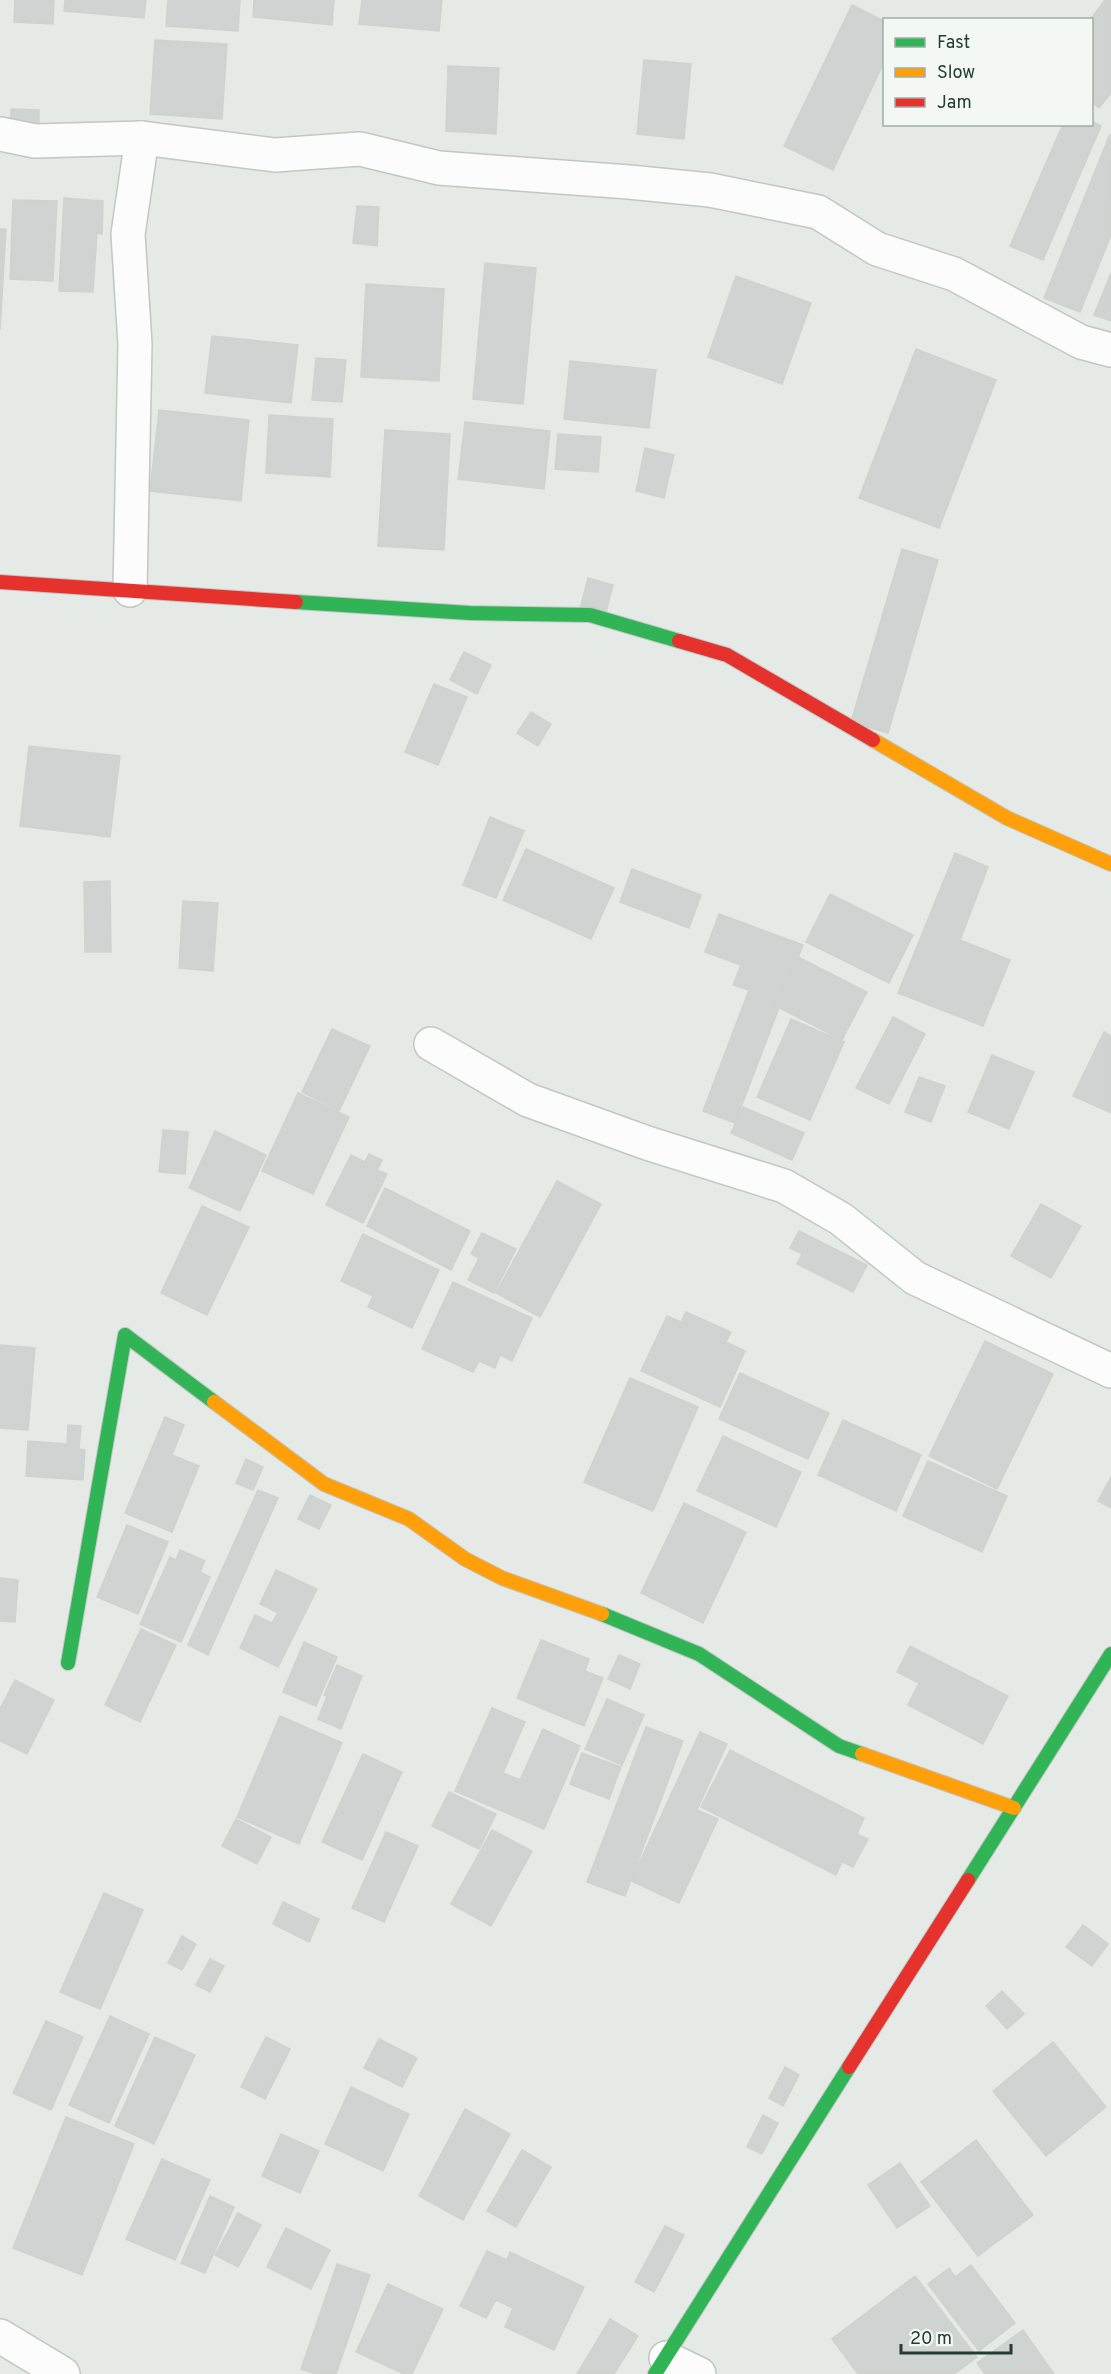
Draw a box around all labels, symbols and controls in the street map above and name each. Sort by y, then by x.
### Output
legend [883,18,1093,126]
text: Fast [937,32,970,55]
text: Slow [937,62,975,85]
text: Jam [937,92,972,115]
scale bar [901,2317,1010,2355]
text: 20 m [910,2328,952,2351]

